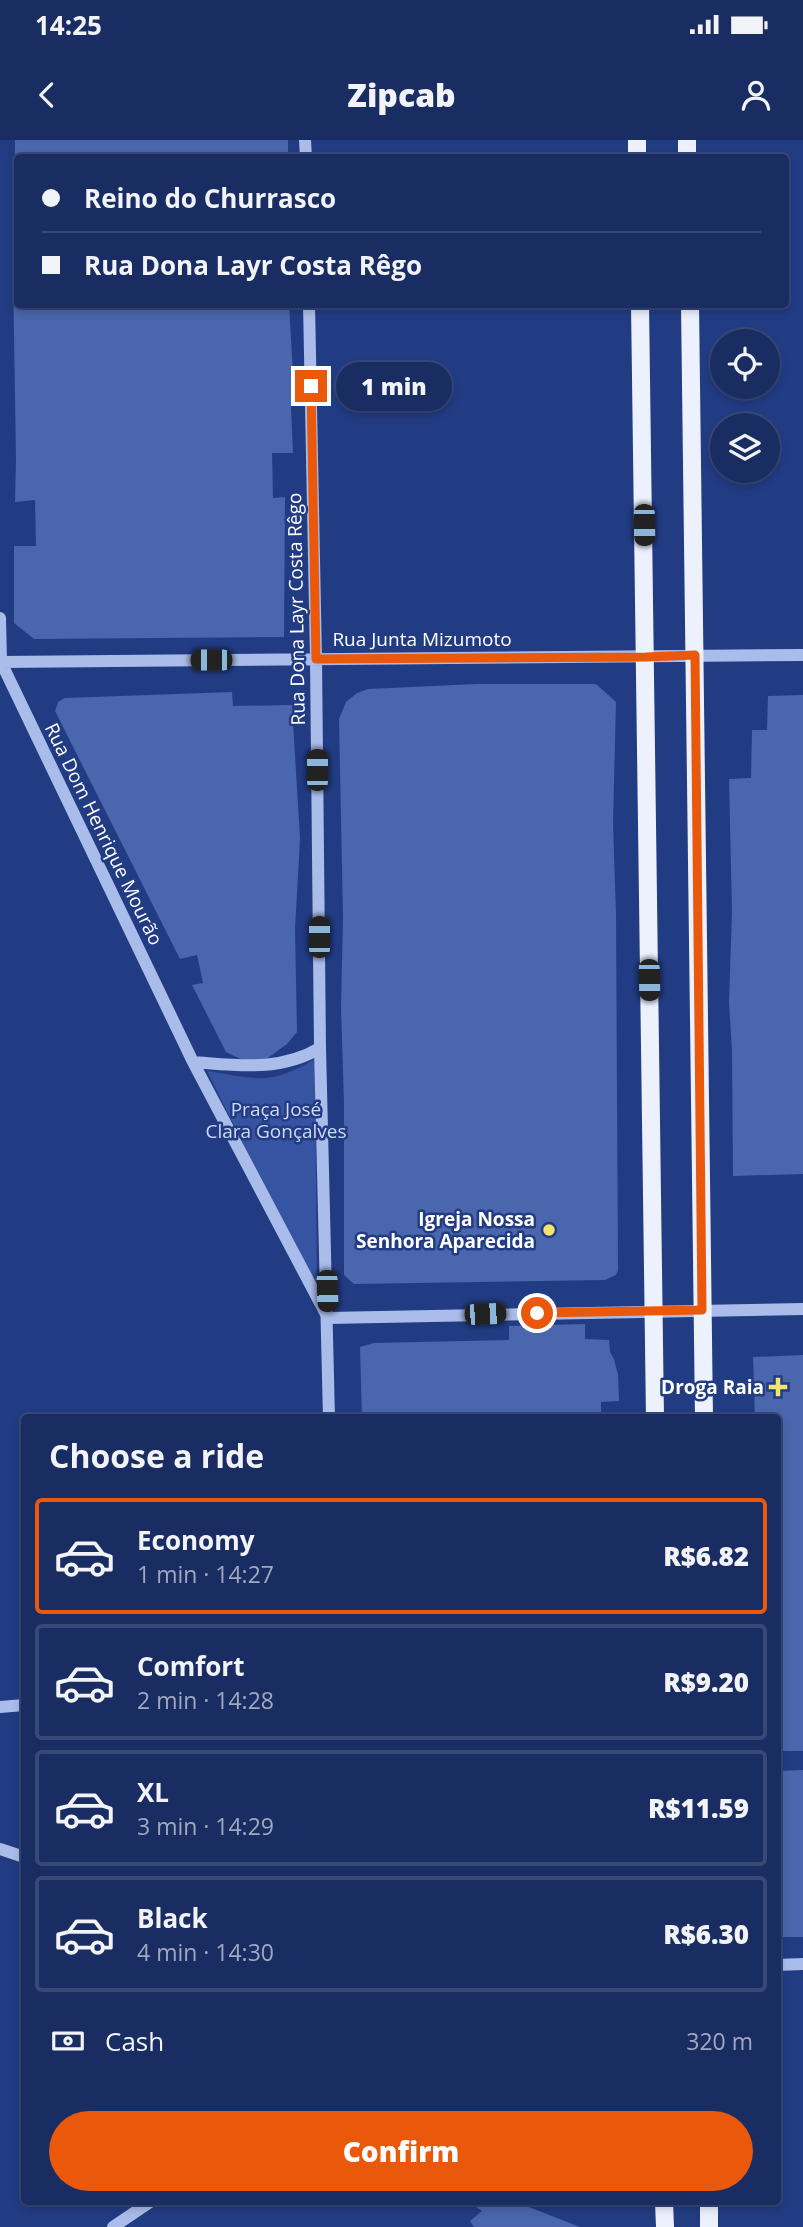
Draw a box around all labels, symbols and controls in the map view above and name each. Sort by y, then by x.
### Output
text: 14:25 [35,7,102,43]
text: Zipcab [347,73,456,116]
icon: back [28,76,66,114]
icon: person [737,76,775,114]
text: Reino do Churrasco [84,180,336,216]
text: Rua Dona Layr Costa Rêgo [84,247,422,283]
map controls [710,329,780,483]
button: locate [710,329,780,399]
callout: 1 min [336,362,451,410]
route end [295,370,327,402]
text: 1 min [361,370,427,402]
button: layers [710,413,780,483]
street label: Rua Dona Layr Costa Rêgo [281,492,311,726]
car [634,504,655,546]
street label: Rua Junta Mizumoto [332,626,512,652]
car [191,650,233,671]
street label: Rua Dom Henrique Mourão [39,719,169,949]
car [307,749,328,791]
car [309,916,330,958]
car [639,959,660,1001]
park label: Praça José Clara Gonçalves [205,1096,347,1144]
place label: Igreja Nossa Senhora Aparecida [356,1206,535,1254]
marker: Igreja Nossa Senhora Aparecida [541,1222,557,1238]
car [316,1270,339,1312]
route start [521,1297,553,1329]
car [464,1303,507,1325]
place label: Droga Raia [661,1374,764,1400]
marker: Droga Raia [770,1379,786,1395]
text: Choose a ride [49,1434,264,1477]
text: Economy [137,1522,255,1558]
icon: car [53,1525,116,1588]
text: R$6.82 [663,1538,749,1574]
text: 1 min · 14:27 [137,1558,274,1590]
text: Comfort [137,1648,244,1684]
icon: car [53,1651,116,1714]
text: R$9.20 [663,1664,749,1700]
text: 2 min · 14:28 [137,1684,274,1716]
text: XL [137,1774,169,1810]
icon: car [53,1777,116,1840]
text: R$11.59 [648,1790,749,1826]
text: 3 min · 14:29 [137,1810,274,1842]
text: Black [137,1900,208,1936]
icon: car [53,1903,116,1966]
text: R$6.30 [663,1916,749,1952]
text: 4 min · 14:30 [137,1936,274,1968]
icon: cash [49,2022,87,2060]
text: Cash [105,2023,164,2059]
text: 320 m [686,2025,753,2057]
button: Confirm [49,2111,753,2191]

